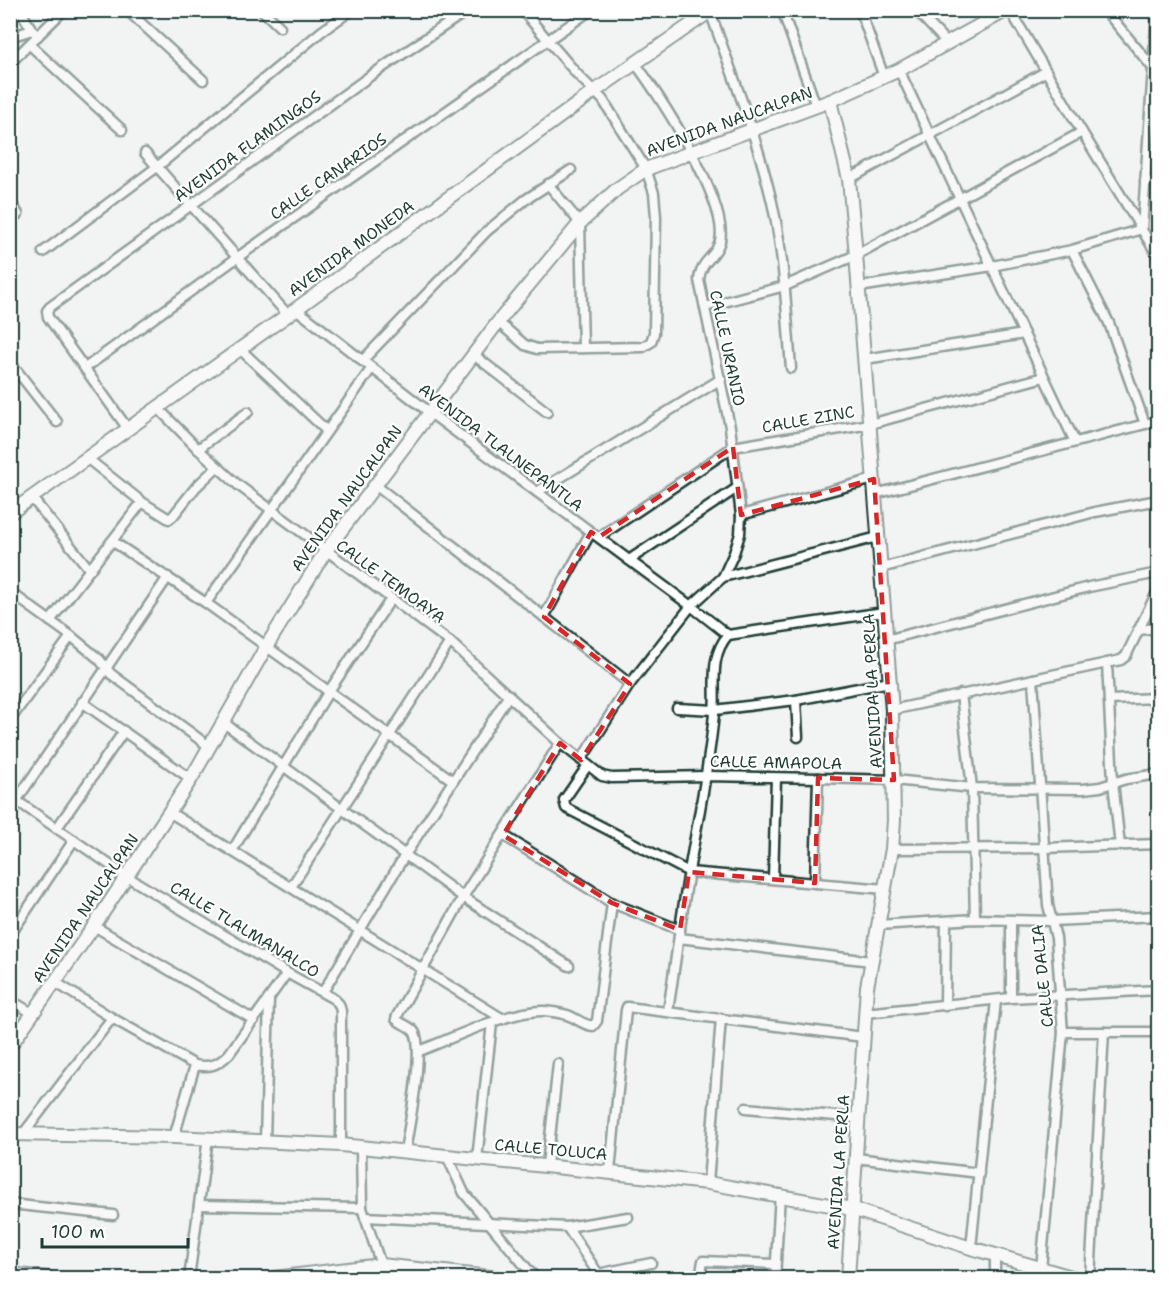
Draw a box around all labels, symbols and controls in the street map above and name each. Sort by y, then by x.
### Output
street label: AVENIDA NAUCALPAN [643,82,815,161]
street label: AVENIDA FLAMINGOS [170,86,325,207]
street label: CALLE CANARIOS [266,128,391,224]
street label: AVENIDA MONEDA [284,196,418,301]
street label: CALLE URANIO [705,288,750,408]
street label: AVENIDA TLALNEPANTLA [414,379,587,516]
street label: CALLE ZINC [760,401,856,438]
street label: AVENIDA NAUCALPAN [286,421,407,576]
street label: CALLE TEMOAYA [332,535,449,628]
street label: AVENIDA LA PERLA [858,613,887,769]
street label: CALLE AMAPOLA [710,751,842,774]
street label: AVENIDA NAUCALPAN [28,829,143,987]
street label: CALLE TLALMANALCO [166,876,323,982]
street label: CALLE DALIA [1027,923,1058,1028]
street label: AVENIDA LA PERLA [823,1094,854,1250]
street label: CALLE TOLUCA [494,1134,608,1165]
scale bar [42,1211,188,1249]
text: 100 m [51,1220,105,1244]

